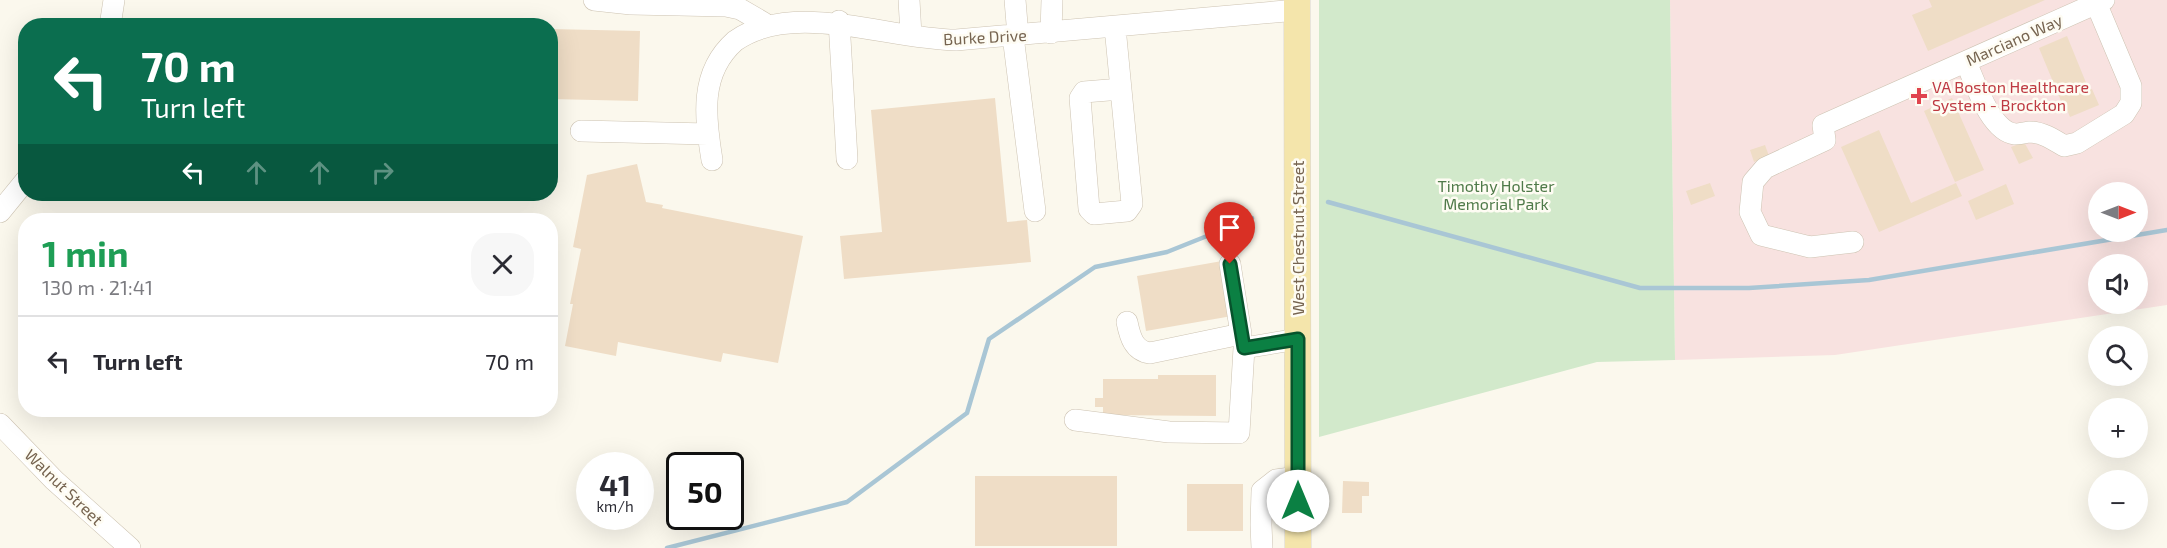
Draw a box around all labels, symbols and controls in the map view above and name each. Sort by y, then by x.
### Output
street label: Marciano Way [1963,10,2065,69]
street label: Burke Drive [943,25,1027,48]
text: 70 m [141,40,236,90]
icon: left [42,42,120,120]
place label: VA Boston Healthcare System - Brockton [1932,77,2089,114]
marker: VA Boston Healthcare System - Brockton [1910,87,1928,105]
text: Turn left [141,91,245,123]
icon: left [177,156,210,189]
icon: ahead [240,156,273,189]
icon: ahead [303,156,336,189]
icon: right [366,156,399,189]
street label: West Chestnut Street [1288,160,1307,316]
park label: Timothy Holster Memorial Park [1437,176,1555,213]
north arrow [2088,182,2148,242]
map controls [2088,182,2148,530]
pin [1204,202,1255,264]
icon: arrive [1213,211,1246,244]
text: 1 min [42,231,129,274]
button: close [471,233,534,296]
button: sound [2088,254,2148,314]
text: 130 m · 21:41 [42,275,153,299]
button: search [2088,326,2148,386]
icon: left [42,345,75,378]
text: Turn left [93,348,182,374]
text: 70 m [485,348,534,374]
button: + [2088,398,2148,458]
street label: Walnut Street [21,445,107,529]
speed limit sign: 50 [666,452,744,530]
text: 41 [599,466,631,502]
position arrow [1266,469,1330,533]
button: − [2088,470,2148,530]
text: km/h [596,497,634,515]

